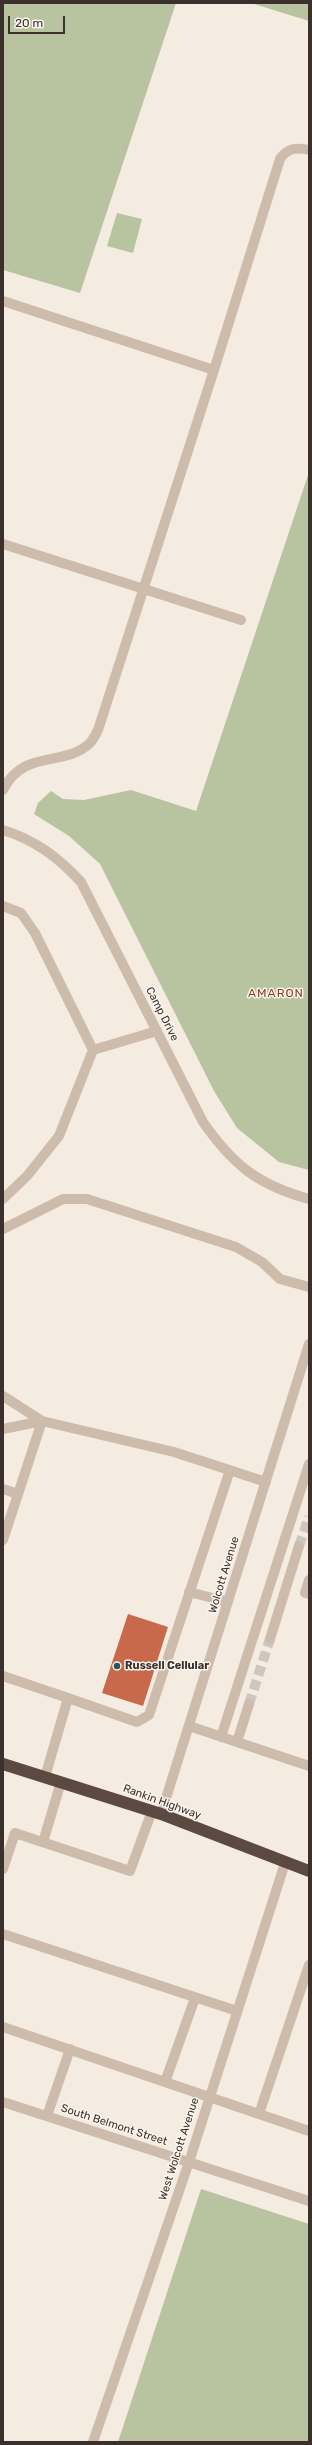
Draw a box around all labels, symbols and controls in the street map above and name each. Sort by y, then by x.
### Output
scale bar [10,8,67,34]
text: 20 m [15,16,43,30]
street label: Camp Drive [143,985,181,1043]
district label: AMARON [248,987,304,1001]
street label: Wolcott Avenue [206,1535,242,1615]
place label: Russell Cellular [125,1659,209,1673]
marker: Russell Cellular [112,1661,122,1671]
street label: Rankin Highway [121,1782,203,1822]
street label: West Wolcott Avenue [156,2096,202,2202]
street label: South Belmont Street [59,2102,169,2148]

